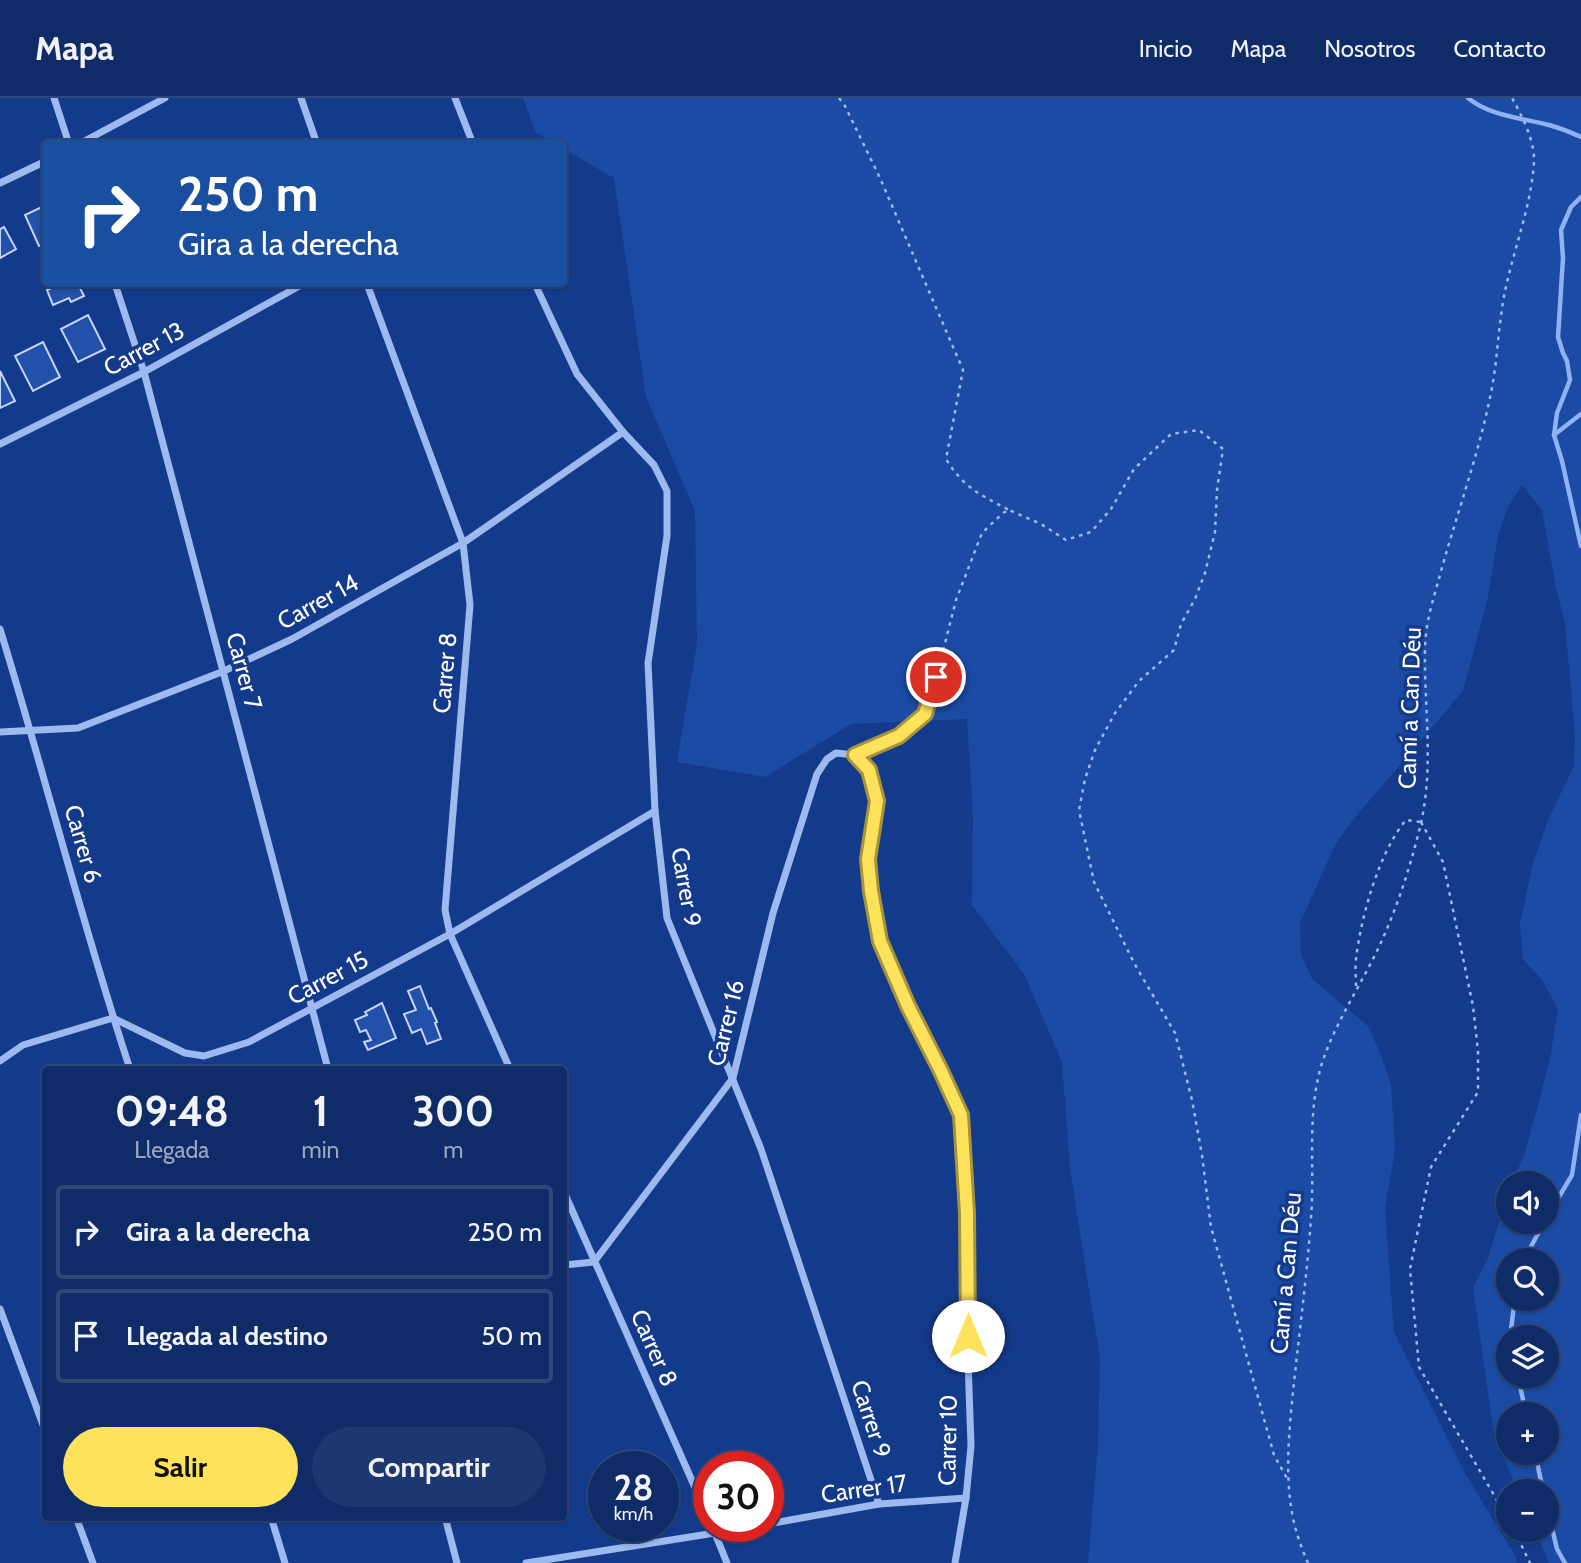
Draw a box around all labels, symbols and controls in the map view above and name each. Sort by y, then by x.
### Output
text: Mapa [35,28,114,68]
text: Inicio [1139,34,1192,63]
text: Mapa [1230,34,1286,63]
text: Nosotros [1324,34,1415,63]
text: Contacto [1453,34,1546,63]
text: 250 m [178,164,318,223]
icon: right [63,168,154,259]
text: Gira a la derecha [178,224,399,263]
street label: Carrer 13 [98,315,189,382]
street label: Carrer 14 [272,567,363,636]
street label: Camí a Can Déu [1392,626,1427,789]
street label: Carrer 7 [220,629,269,713]
street label: Carrer 8 [427,631,462,715]
pin [906,647,966,707]
icon: arrive [917,658,955,696]
street label: Carrer 6 [59,801,108,886]
street label: Carrer 9 [665,845,708,929]
street label: Carrer 15 [282,944,373,1011]
street label: Carrer 16 [701,977,750,1069]
text: 09:48 [115,1085,229,1137]
text: 1 [313,1085,328,1137]
text: 300 [412,1085,494,1137]
text: Llegada [134,1136,209,1164]
text: min [302,1136,339,1164]
text: m [443,1136,463,1164]
map controls [1496,1171,1559,1542]
button: sound [1496,1171,1559,1234]
street label: Camí a Can Déu [1264,1191,1307,1355]
icon: right [67,1213,105,1251]
text: Gira a la derecha [126,1216,310,1248]
text: 250 m [468,1216,542,1248]
button: search [1496,1248,1559,1311]
position arrow [931,1299,1005,1373]
street label: Carrer 8 [625,1305,684,1391]
icon: arrive [67,1317,105,1355]
text: Llegada al destino [126,1320,328,1352]
text: 50 m [481,1320,542,1352]
button: layers [1496,1325,1559,1388]
street label: Carrer 9 [845,1376,898,1461]
street label: Carrer 10 [932,1394,963,1486]
button: + [1496,1402,1559,1465]
button: Salir [63,1427,298,1507]
button: Compartir [312,1427,546,1507]
speed limit sign: 30 [693,1451,784,1542]
text: 28 [614,1466,653,1509]
street label: Carrer 17 [819,1468,909,1509]
button: − [1496,1479,1559,1542]
text: km/h [614,1503,653,1525]

